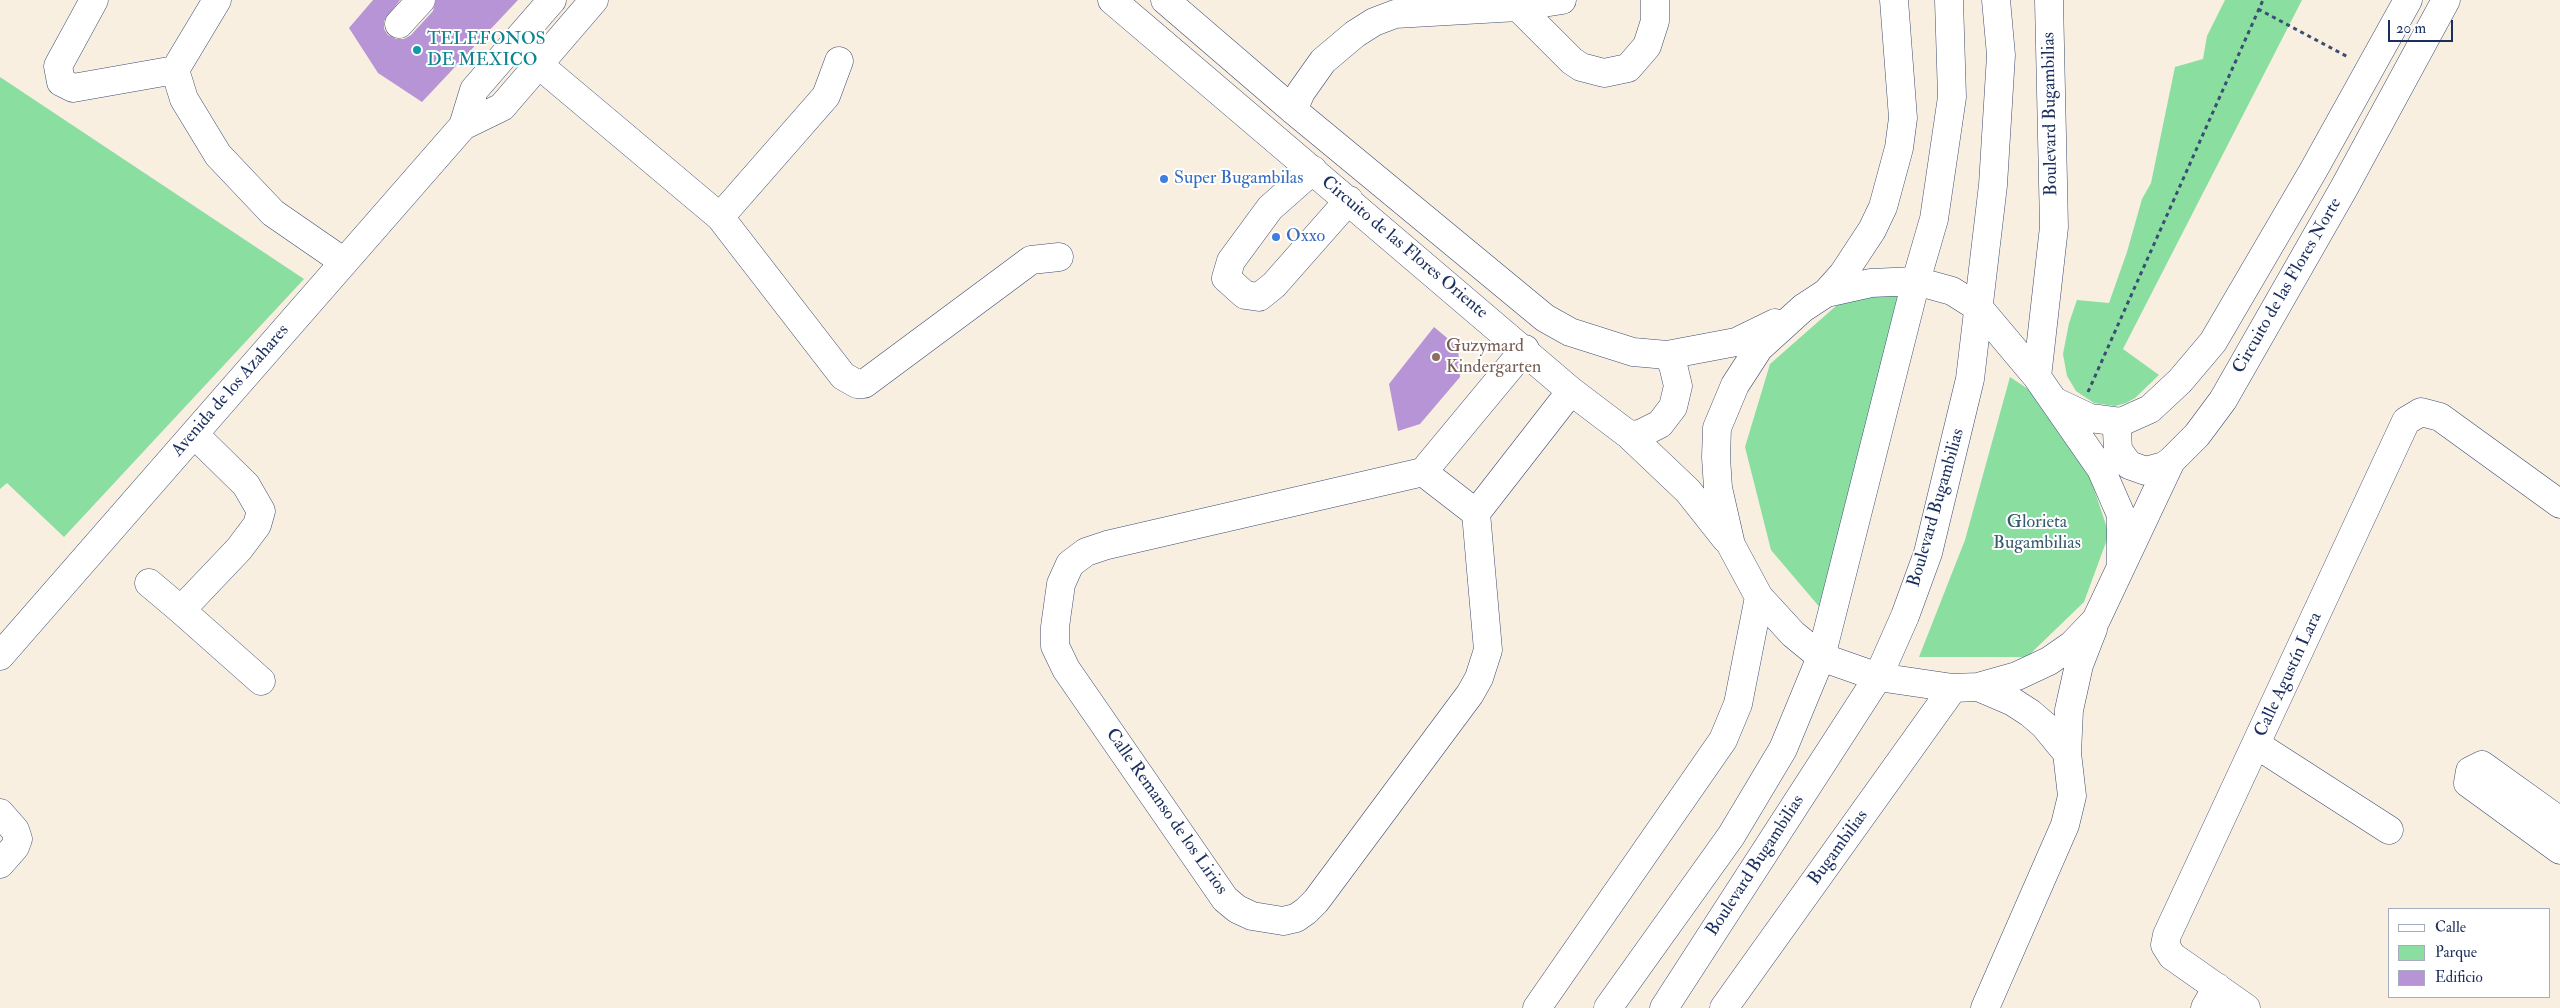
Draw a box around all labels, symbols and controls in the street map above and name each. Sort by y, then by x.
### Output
scale bar [2390,10,2455,42]
text: 20 m [2396,19,2426,38]
place label: TELEFONOS DE MEXICO [427,29,546,72]
street label: Boulevard Bugambilias [2039,32,2063,196]
marker: TELEFONOS DE MEXICO [411,44,423,56]
place label: Super Bugambilas [1174,168,1303,190]
street label: Circuito de las Flores Oriente [1316,172,1492,324]
marker: Super Bugambilas [1158,173,1170,185]
street label: Circuito de las Flores Norte [2229,194,2347,378]
place label: Oxxo [1286,226,1325,248]
marker: Oxxo [1270,231,1282,243]
street label: Avenida de los Azahares [168,320,294,462]
place label: Guzymard Kindergarten [1446,336,1541,378]
marker: Guzymard Kindergarten [1430,351,1442,363]
street label: Boulevard Bugambilias [1904,426,1970,590]
park label: Glorieta Bugambilias [1993,512,2081,554]
street label: Calle Agustín Lara [2251,609,2327,741]
street label: Calle Remanso de los Lirios [1100,725,1232,899]
street label: Boulevard Bugambilias [1702,791,1810,941]
street label: Bugambilias [1804,806,1874,890]
legend [2388,908,2550,998]
text: Calle [2435,918,2466,937]
text: Parque [2435,943,2477,962]
text: Edificio [2435,968,2483,987]

